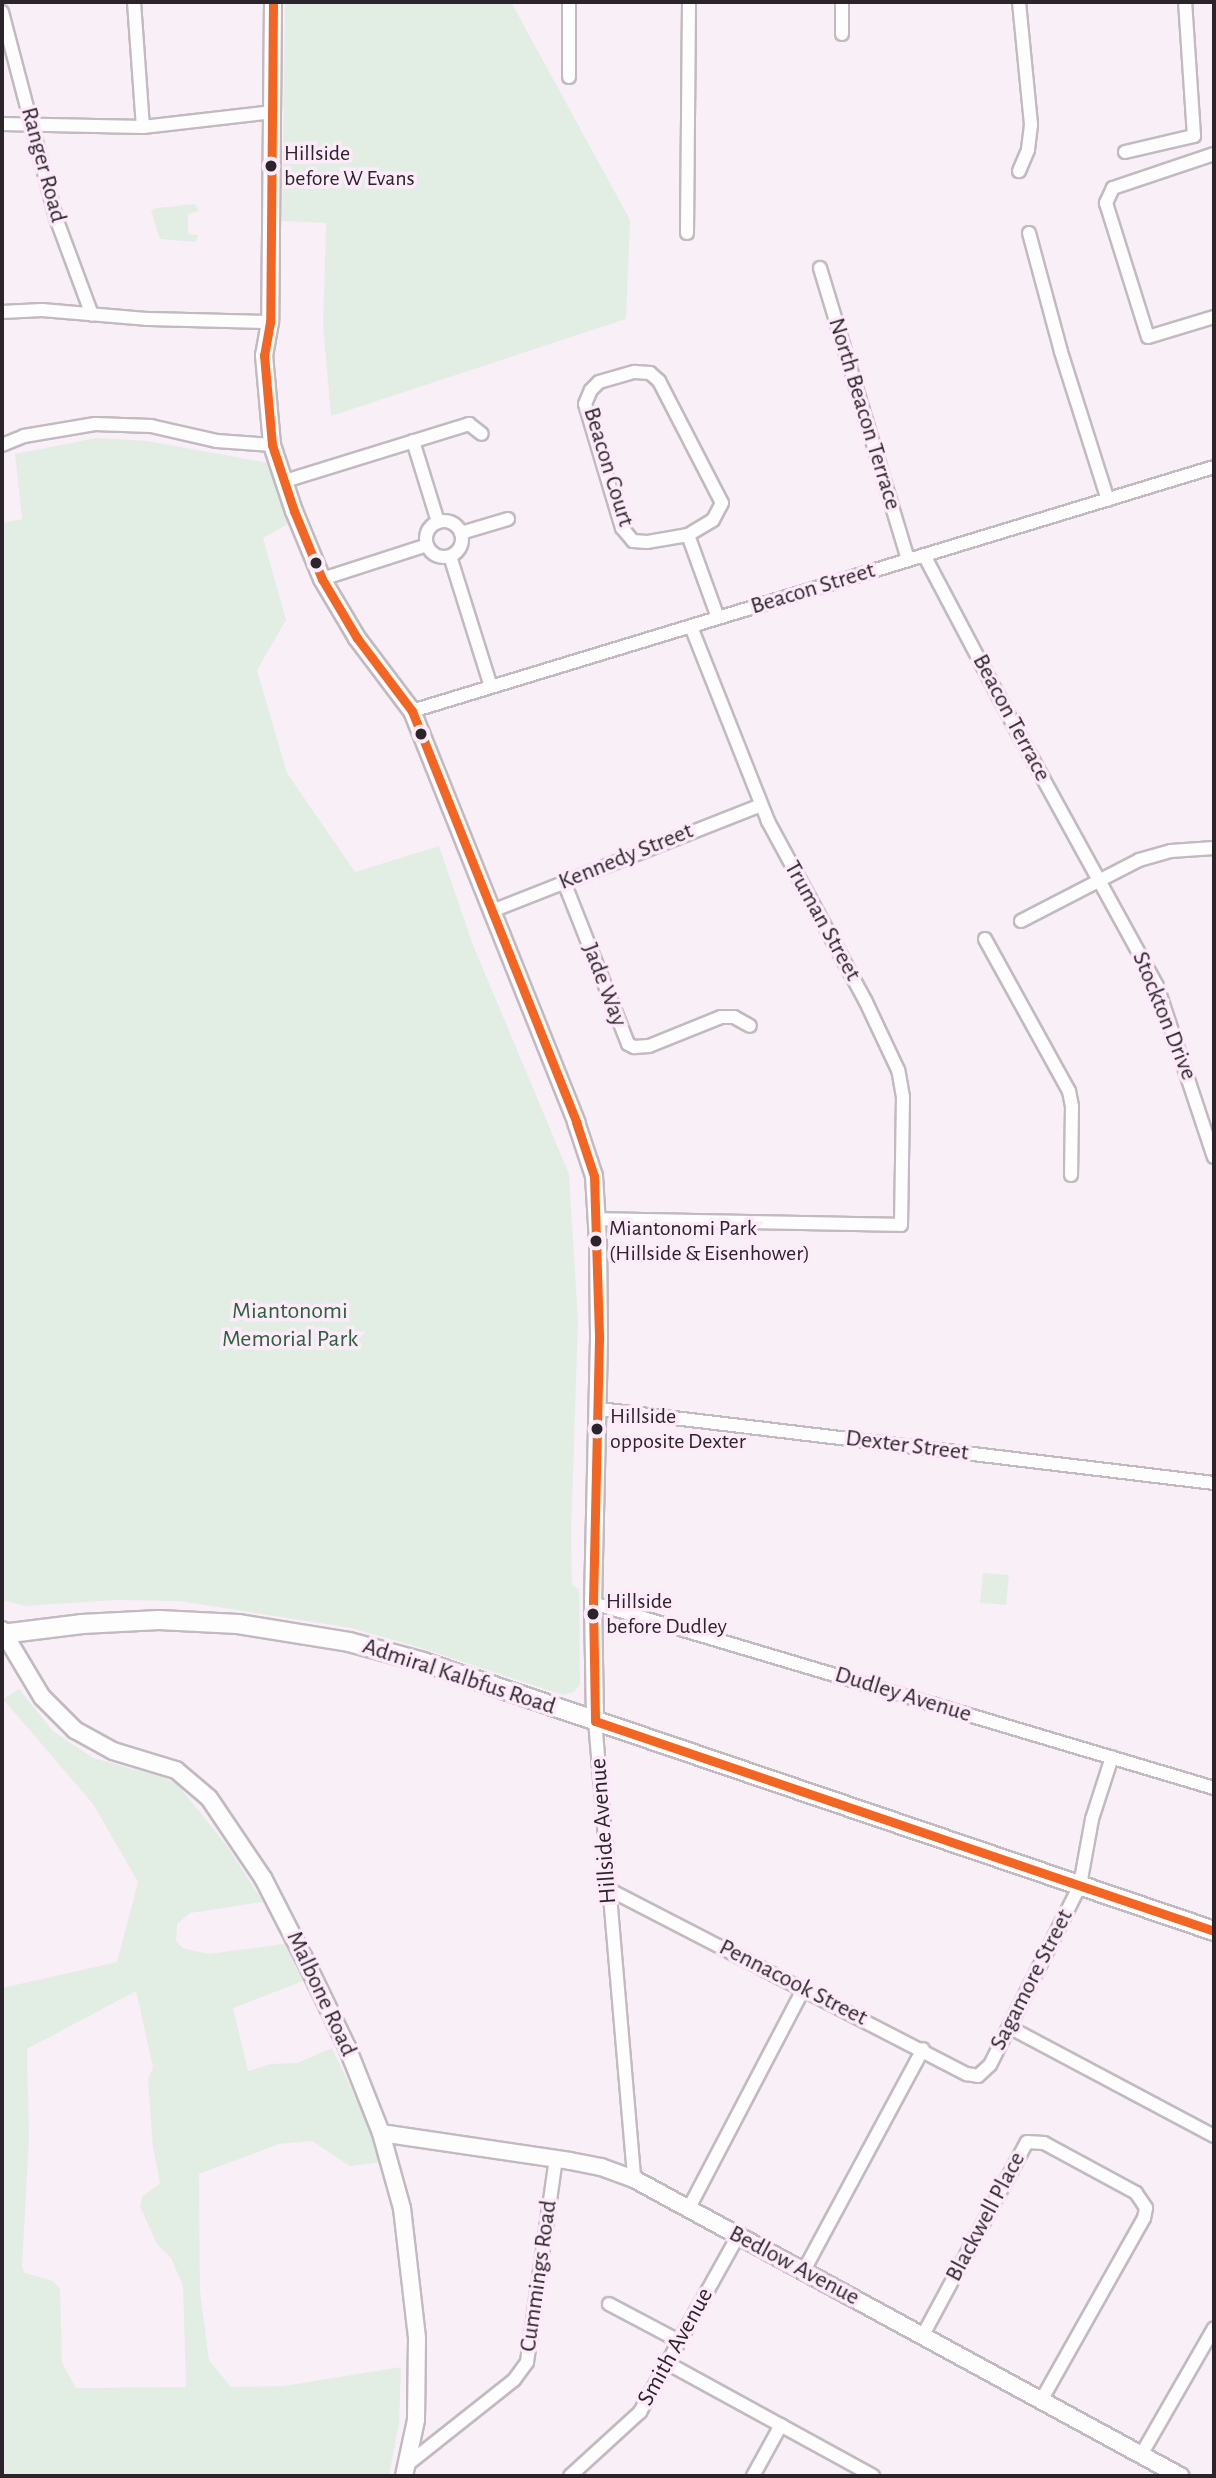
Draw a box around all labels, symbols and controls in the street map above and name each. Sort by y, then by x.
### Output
street label: Ranger Road [14,104,72,226]
place label: Hillside before W Evans [284,140,415,192]
marker: Hillside before W Evans [264,159,278,173]
street label: North Beacon Terrace [821,315,907,513]
street label: Beacon Court [576,404,640,530]
unlabelled marker [309,556,323,570]
street label: Beacon Street [747,556,879,622]
street label: Beacon Terrace [965,650,1057,786]
unlabelled marker [414,727,428,741]
street label: Kennedy Street [555,817,697,897]
street label: Truman Street [777,856,867,986]
street label: Jade Way [575,939,633,1031]
street label: Stockton Drive [1125,948,1203,1084]
place label: Miantonomi Park (Hillside & Eisenhower) [609,1215,810,1266]
marker: Miantonomi Park (Hillside & Eisenhower) [589,1234,603,1248]
park label: Miantonomi Memorial Park [222,1298,358,1354]
place label: Hillside opposite Dexter [610,1403,746,1454]
marker: Hillside opposite Dexter [590,1422,604,1436]
street label: Dexter Street [844,1424,970,1468]
place label: Hillside before Dudley [606,1588,727,1640]
marker: Hillside before Dudley [586,1607,600,1621]
street label: Admiral Kalbfus Road [359,1632,559,1722]
street label: Dudley Avenue [831,1661,975,1729]
street label: Hillside Avenue [585,1757,623,1905]
street label: Sagamore Street [984,1905,1080,2055]
street label: Malbone Road [279,1927,363,2061]
street label: Pennacook Street [714,1933,872,2033]
street label: Blackwell Place [940,2147,1032,2287]
street label: Cummings Road [514,2198,564,2354]
street label: Bedlow Avenue [724,2220,864,2312]
street label: Smith Avenue [632,2283,720,2411]

